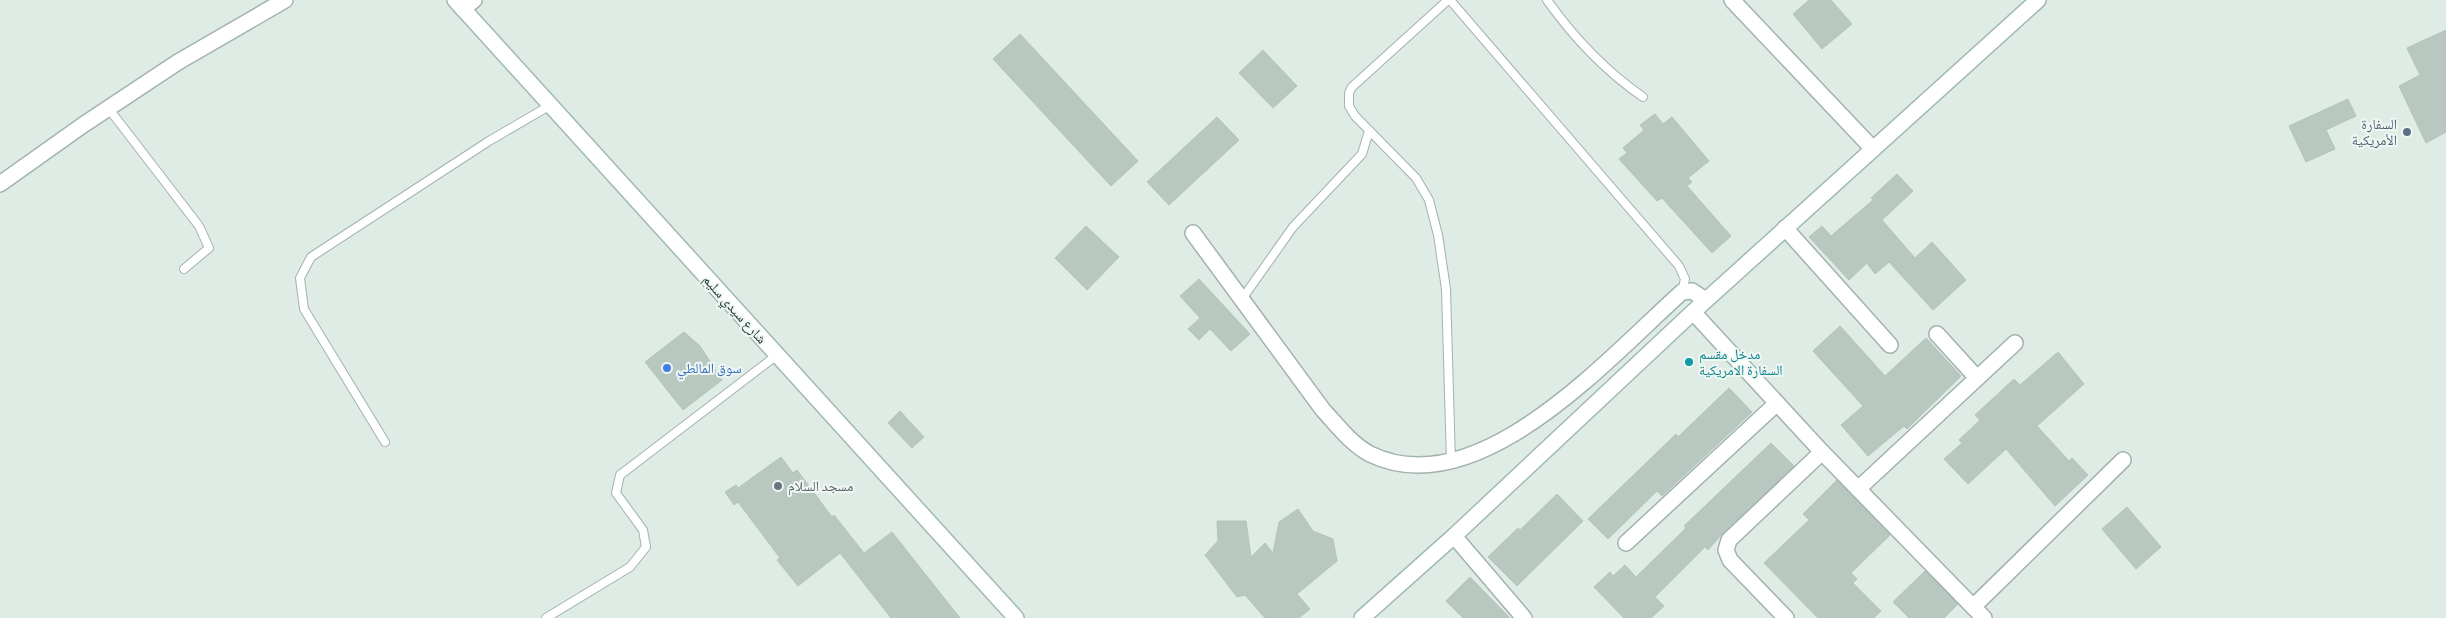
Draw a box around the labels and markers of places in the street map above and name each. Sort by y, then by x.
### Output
place label: السفارة الأمريكية [2352,114,2397,149]
marker: السفارة الأمريكية [2401,126,2413,138]
place label: مدخل مقسم السفارة الامريكية [1699,344,1783,379]
marker: مدخل مقسم السفارة الامريكية [1683,356,1695,368]
place label: سوق المالطي [677,358,742,380]
marker: سوق المالطي [661,362,673,374]
place label: مسجد السلام [788,476,853,496]
marker: مسجد السلام [772,480,784,492]

